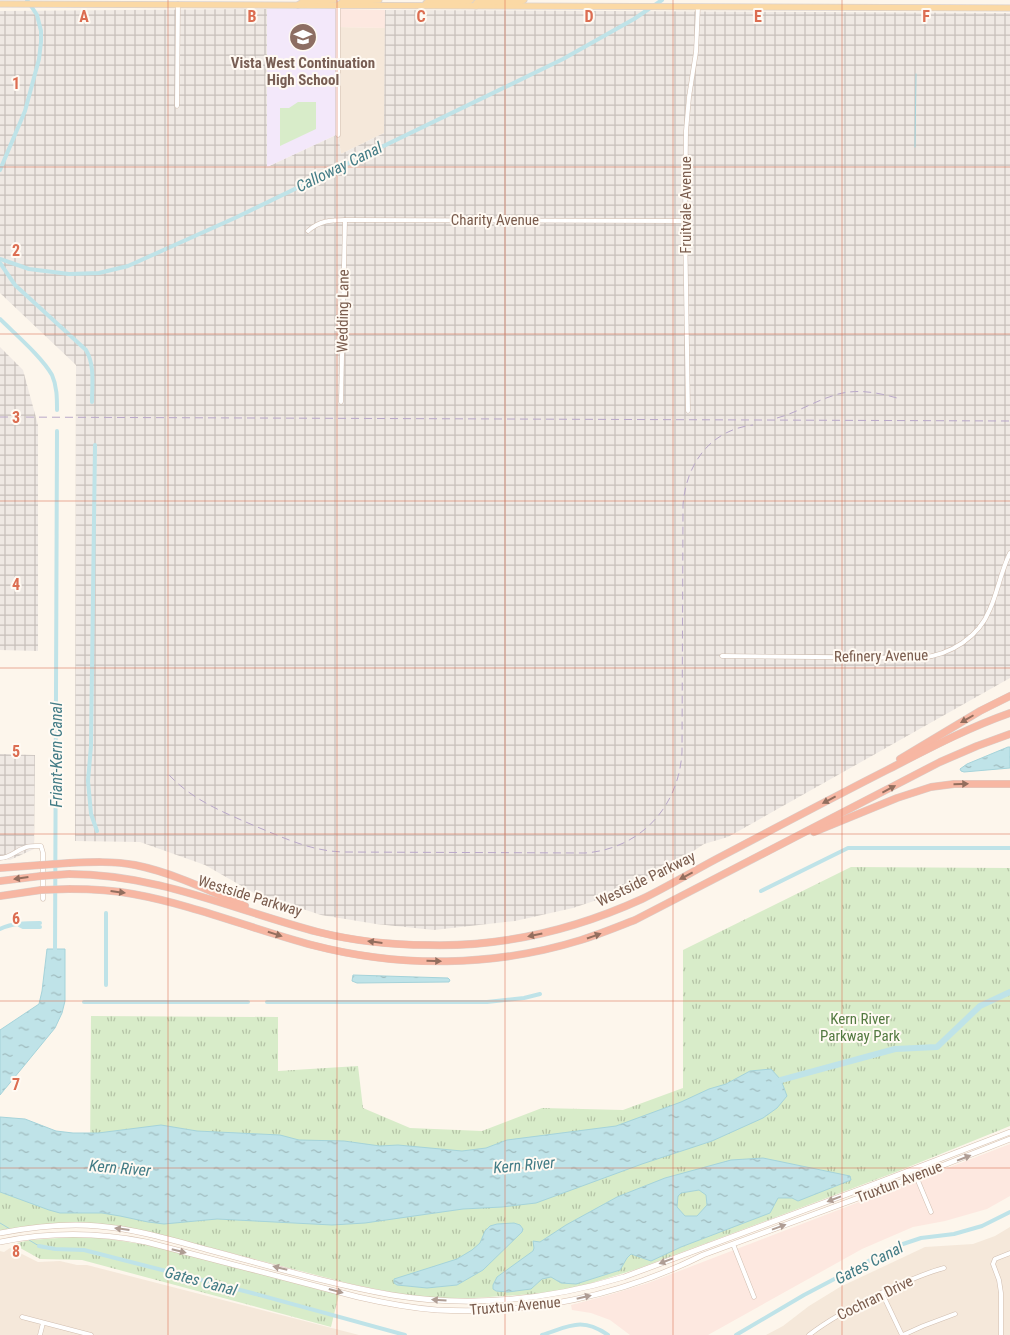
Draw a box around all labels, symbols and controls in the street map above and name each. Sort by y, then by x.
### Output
text: A [79,7,89,26]
text: B [248,7,257,26]
text: C [416,7,426,26]
text: D [584,7,594,26]
text: E [754,7,762,26]
text: F [922,7,930,26]
school or university icon: Vista West Continuation High School [288,22,318,52]
place label: Vista West Continuation High School [231,54,375,89]
text: 1 [12,74,20,93]
water label: Calloway Canal [293,138,386,196]
street label: Fruitvale Avenue [677,156,695,254]
street label: Charity Avenue [451,211,539,229]
text: 2 [12,241,20,260]
street label: Wedding Lane [333,269,353,353]
text: 3 [12,408,20,427]
text: 4 [12,575,20,594]
street label: Refinery Avenue [834,646,928,666]
water label: Friant-Kern Canal [47,702,66,808]
one-way arrow [960,714,973,723]
text: 5 [12,742,20,761]
one-way arrow [954,780,970,788]
one-way arrow [881,785,896,793]
one-way arrow [822,796,837,804]
street label: Westside Parkway [594,847,698,911]
one-way arrow [679,871,692,880]
street label: Westside Parkway [196,872,304,920]
one-way arrow [12,874,28,882]
one-way arrow [110,888,126,896]
text: 6 [12,909,20,928]
one-way arrow [267,930,282,938]
one-way arrow [528,931,543,939]
one-way arrow [586,931,601,939]
one-way arrow [366,938,382,946]
one-way arrow [426,957,442,965]
park label: Kern River Parkway Park [820,1010,900,1045]
text: 7 [12,1075,20,1094]
water label: Kern River [492,1153,557,1177]
one-way arrow [957,1154,972,1162]
water label: Kern River [88,1156,153,1180]
street label: Truxtun Avenue [853,1157,945,1207]
one-way arrow [826,1195,841,1203]
one-way arrow [772,1223,787,1231]
one-way arrow [114,1225,130,1233]
water label: Gates Canal [832,1238,907,1288]
text: 8 [12,1242,20,1261]
one-way arrow [172,1247,187,1255]
one-way arrow [658,1257,673,1265]
water label: Gates Canal [163,1262,240,1300]
one-way arrow [272,1264,287,1272]
street label: Cochran Drive [834,1272,916,1324]
one-way arrow [329,1287,344,1295]
street label: Truxtun Avenue [469,1293,561,1319]
one-way arrow [576,1293,591,1301]
one-way arrow [430,1296,446,1304]

